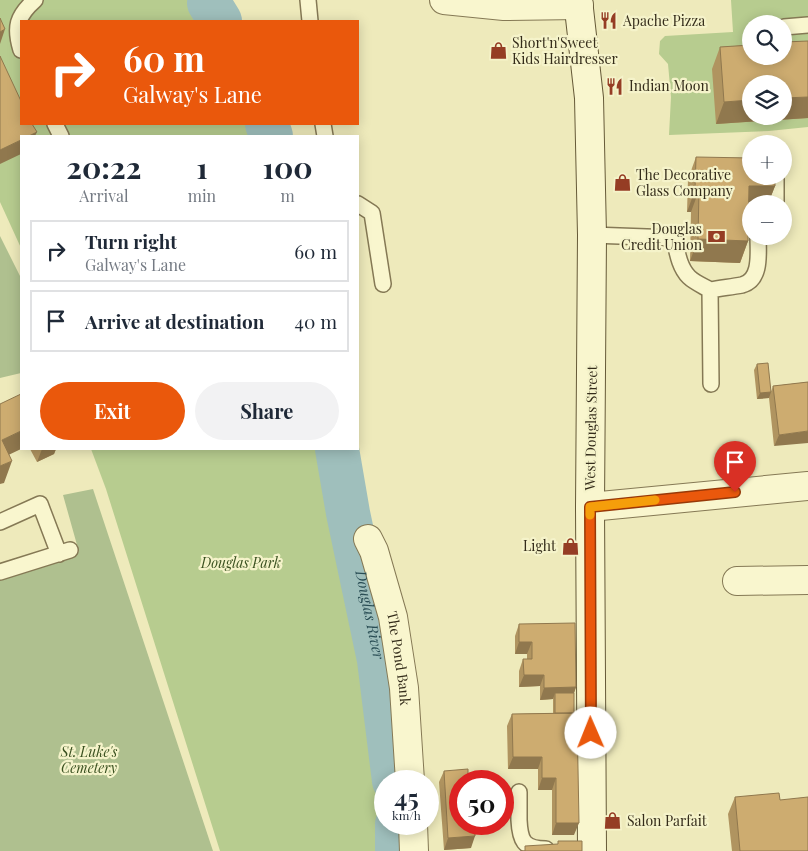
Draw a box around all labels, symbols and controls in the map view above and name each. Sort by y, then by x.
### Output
restaurant icon: Apache Pizza [599,11,619,31]
place label: Apache Pizza [622,11,705,30]
map controls [742,15,792,245]
button: search [742,15,792,65]
place label: Short'n'Sweet Kids Hairdresser [512,33,618,68]
text: 60 m [123,34,205,81]
icon: right [40,40,105,105]
shop icon: Short'n'Sweet Kids Hairdresser [488,41,508,61]
button: layers [742,75,792,125]
restaurant icon: Indian Moon [605,76,625,96]
place label: Indian Moon [629,76,709,95]
text: Galway's Lane [123,79,262,109]
button: + [742,135,792,185]
text: 20:22 [66,147,141,187]
text: 1 [196,147,208,187]
text: 100 [262,147,313,187]
place label: The Decorative Glass Company [636,165,733,200]
shop icon: The Decorative Glass Company [612,173,632,193]
text: Arrival [79,185,129,206]
text: min [188,185,216,206]
text: m [280,185,295,206]
button: − [742,195,792,245]
place label: Douglas Credit Union [621,219,703,254]
bank icon: Douglas Credit Union [706,227,726,247]
text: Turn right [85,228,177,254]
icon: right [42,237,70,265]
text: 60 m [294,238,337,264]
text: Galway's Lane [85,254,186,275]
icon: arrive [42,307,70,335]
text: Arrive at destination [85,308,265,334]
text: 40 m [295,308,337,334]
street label: West Douglas Street [580,364,601,492]
button: Exit [40,382,185,440]
button: Share [195,382,339,440]
pin [714,441,756,492]
icon: arrive [721,448,749,476]
place label: Light [523,536,557,555]
shop icon: Light [560,536,580,556]
park label: Douglas Park [200,553,281,572]
water label: Douglas River [351,567,390,661]
street label: The Pond Bank [383,609,415,706]
position arrow [564,706,616,758]
park label: St. Luke's Cemetery [60,742,118,777]
speed limit sign: 50 [449,770,514,835]
text: 45 [394,780,419,813]
text: km/h [392,807,421,823]
shop icon: Salon Parfait [603,811,623,831]
place label: Salon Parfait [627,811,708,830]

